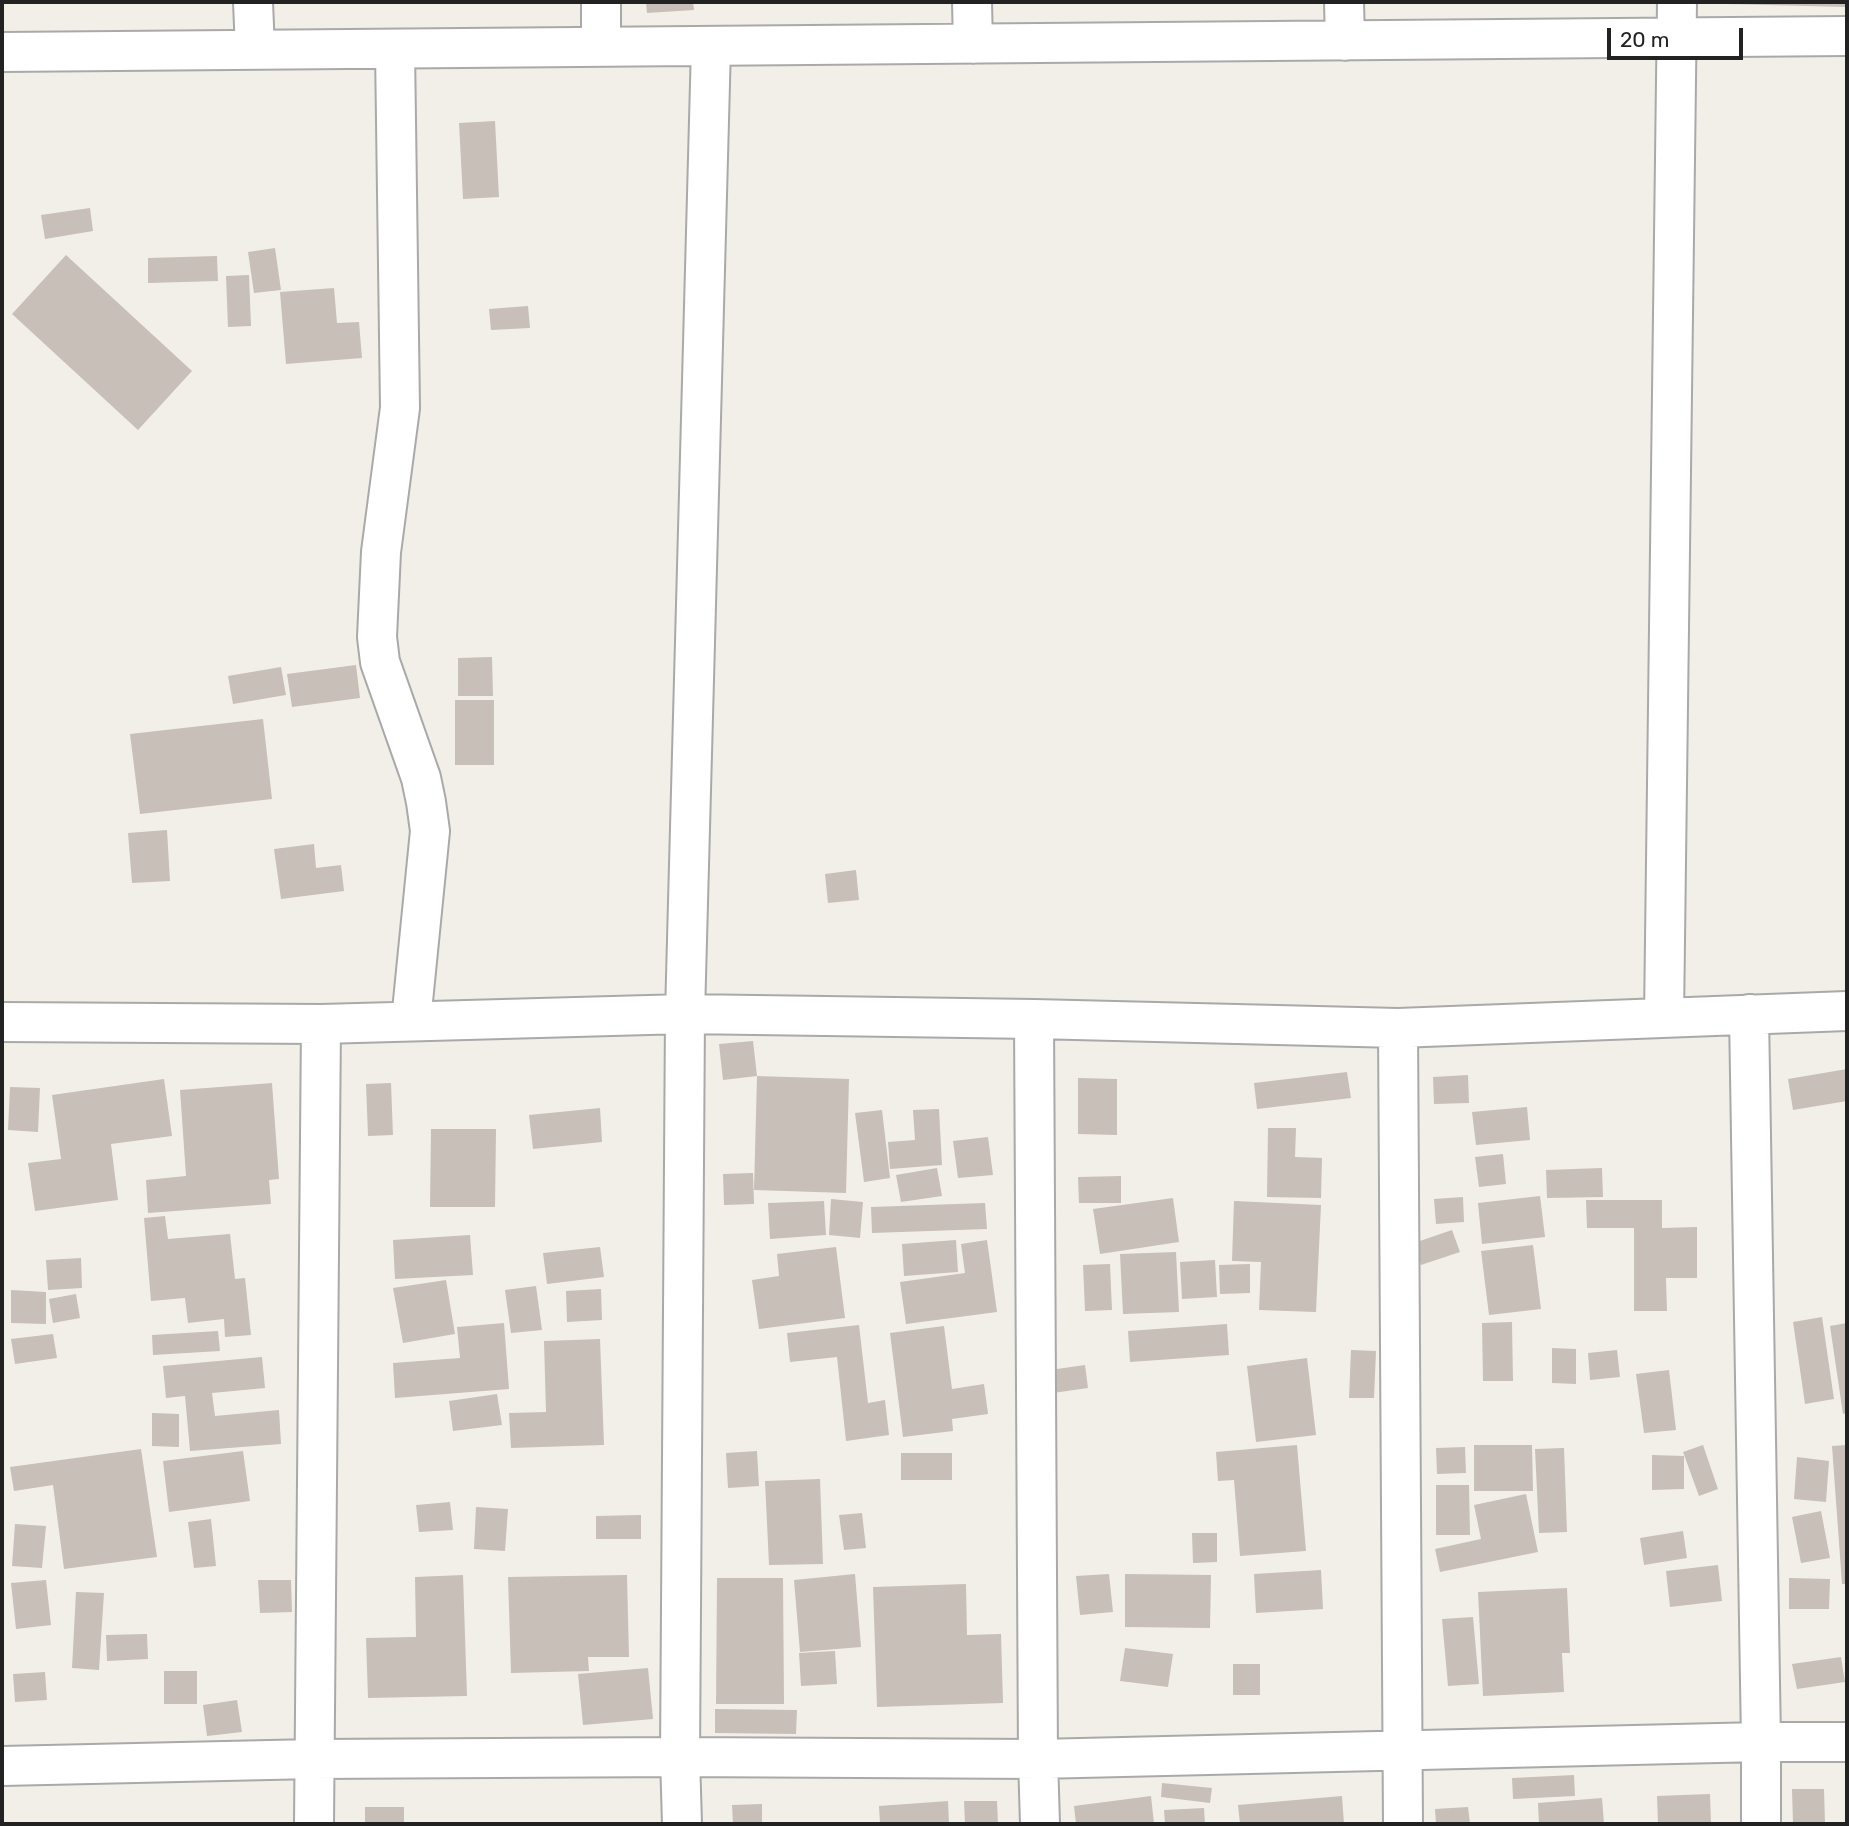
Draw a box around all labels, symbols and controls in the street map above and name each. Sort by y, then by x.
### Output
scale bar [1611,14,1748,58]
text: 20 m [1620,27,1669,52]

